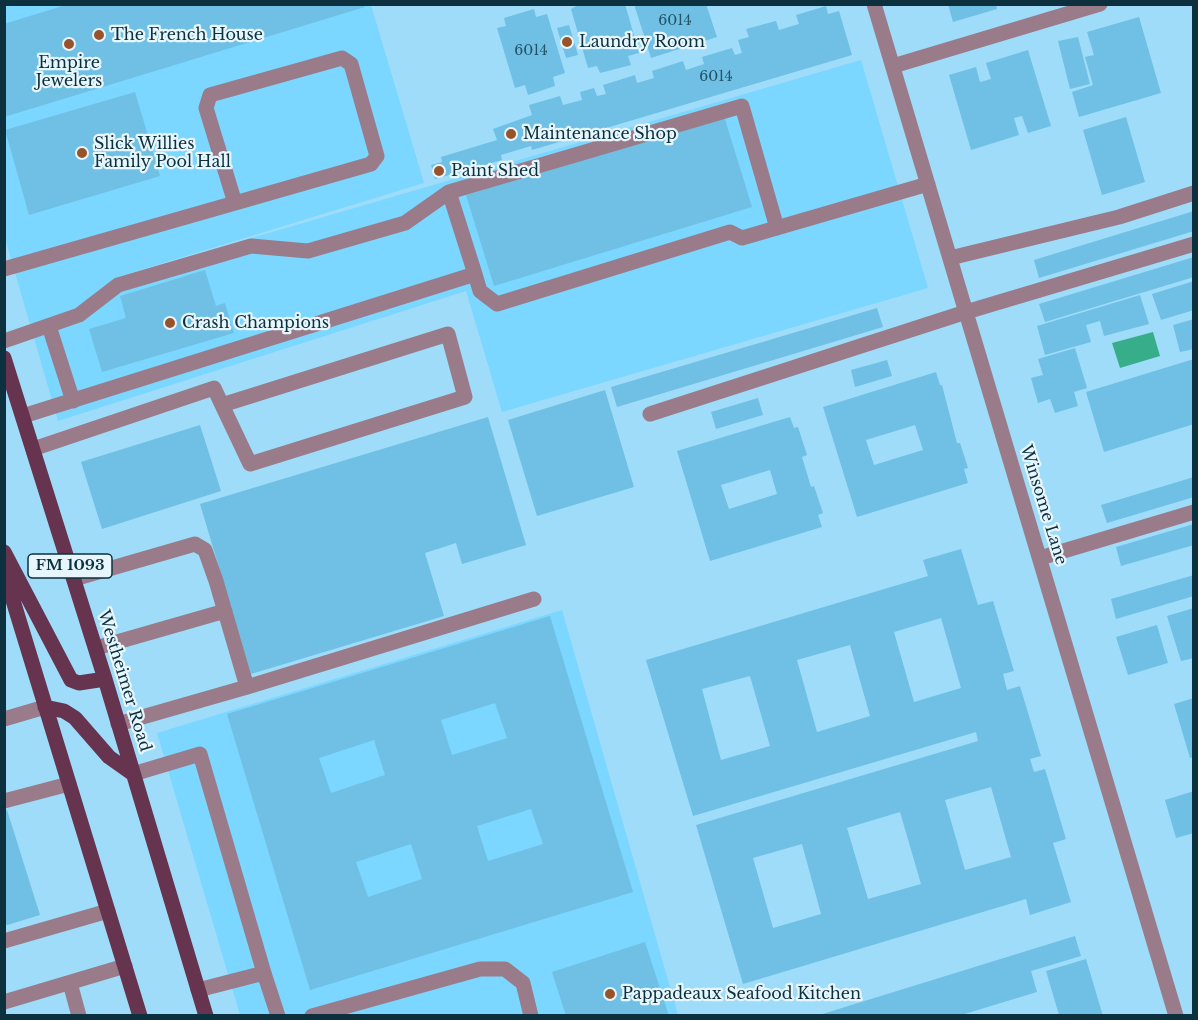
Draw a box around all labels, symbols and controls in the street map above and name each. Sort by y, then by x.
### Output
house number: 6014 [658,13,692,29]
place label: The French House [111,25,263,45]
marker: The French House [92,28,106,42]
place label: Laundry Room [579,32,705,52]
marker: Laundry Room [560,35,574,49]
marker: Empire Jewelers [62,37,76,51]
house number: 6014 [514,43,548,59]
place label: Empire Jewelers [36,53,102,91]
house number: 6014 [699,69,733,85]
place label: Maintenance Shop [523,124,677,144]
marker: Maintenance Shop [504,127,518,141]
place label: Slick Willies Family Pool Hall [94,134,231,172]
marker: Slick Willies Family Pool Hall [75,146,89,160]
place label: Paint Shed [451,161,539,181]
marker: Paint Shed [432,164,446,178]
place label: Crash Champions [182,313,329,333]
marker: Crash Champions [163,316,177,330]
street label: Winsome Lane [1016,443,1070,567]
road number: FM 1093 [28,554,112,578]
street label: Westheimer Road [93,608,155,754]
place label: Pappadeaux Seafood Kitchen [622,984,861,1004]
marker: Pappadeaux Seafood Kitchen [603,987,617,1001]

